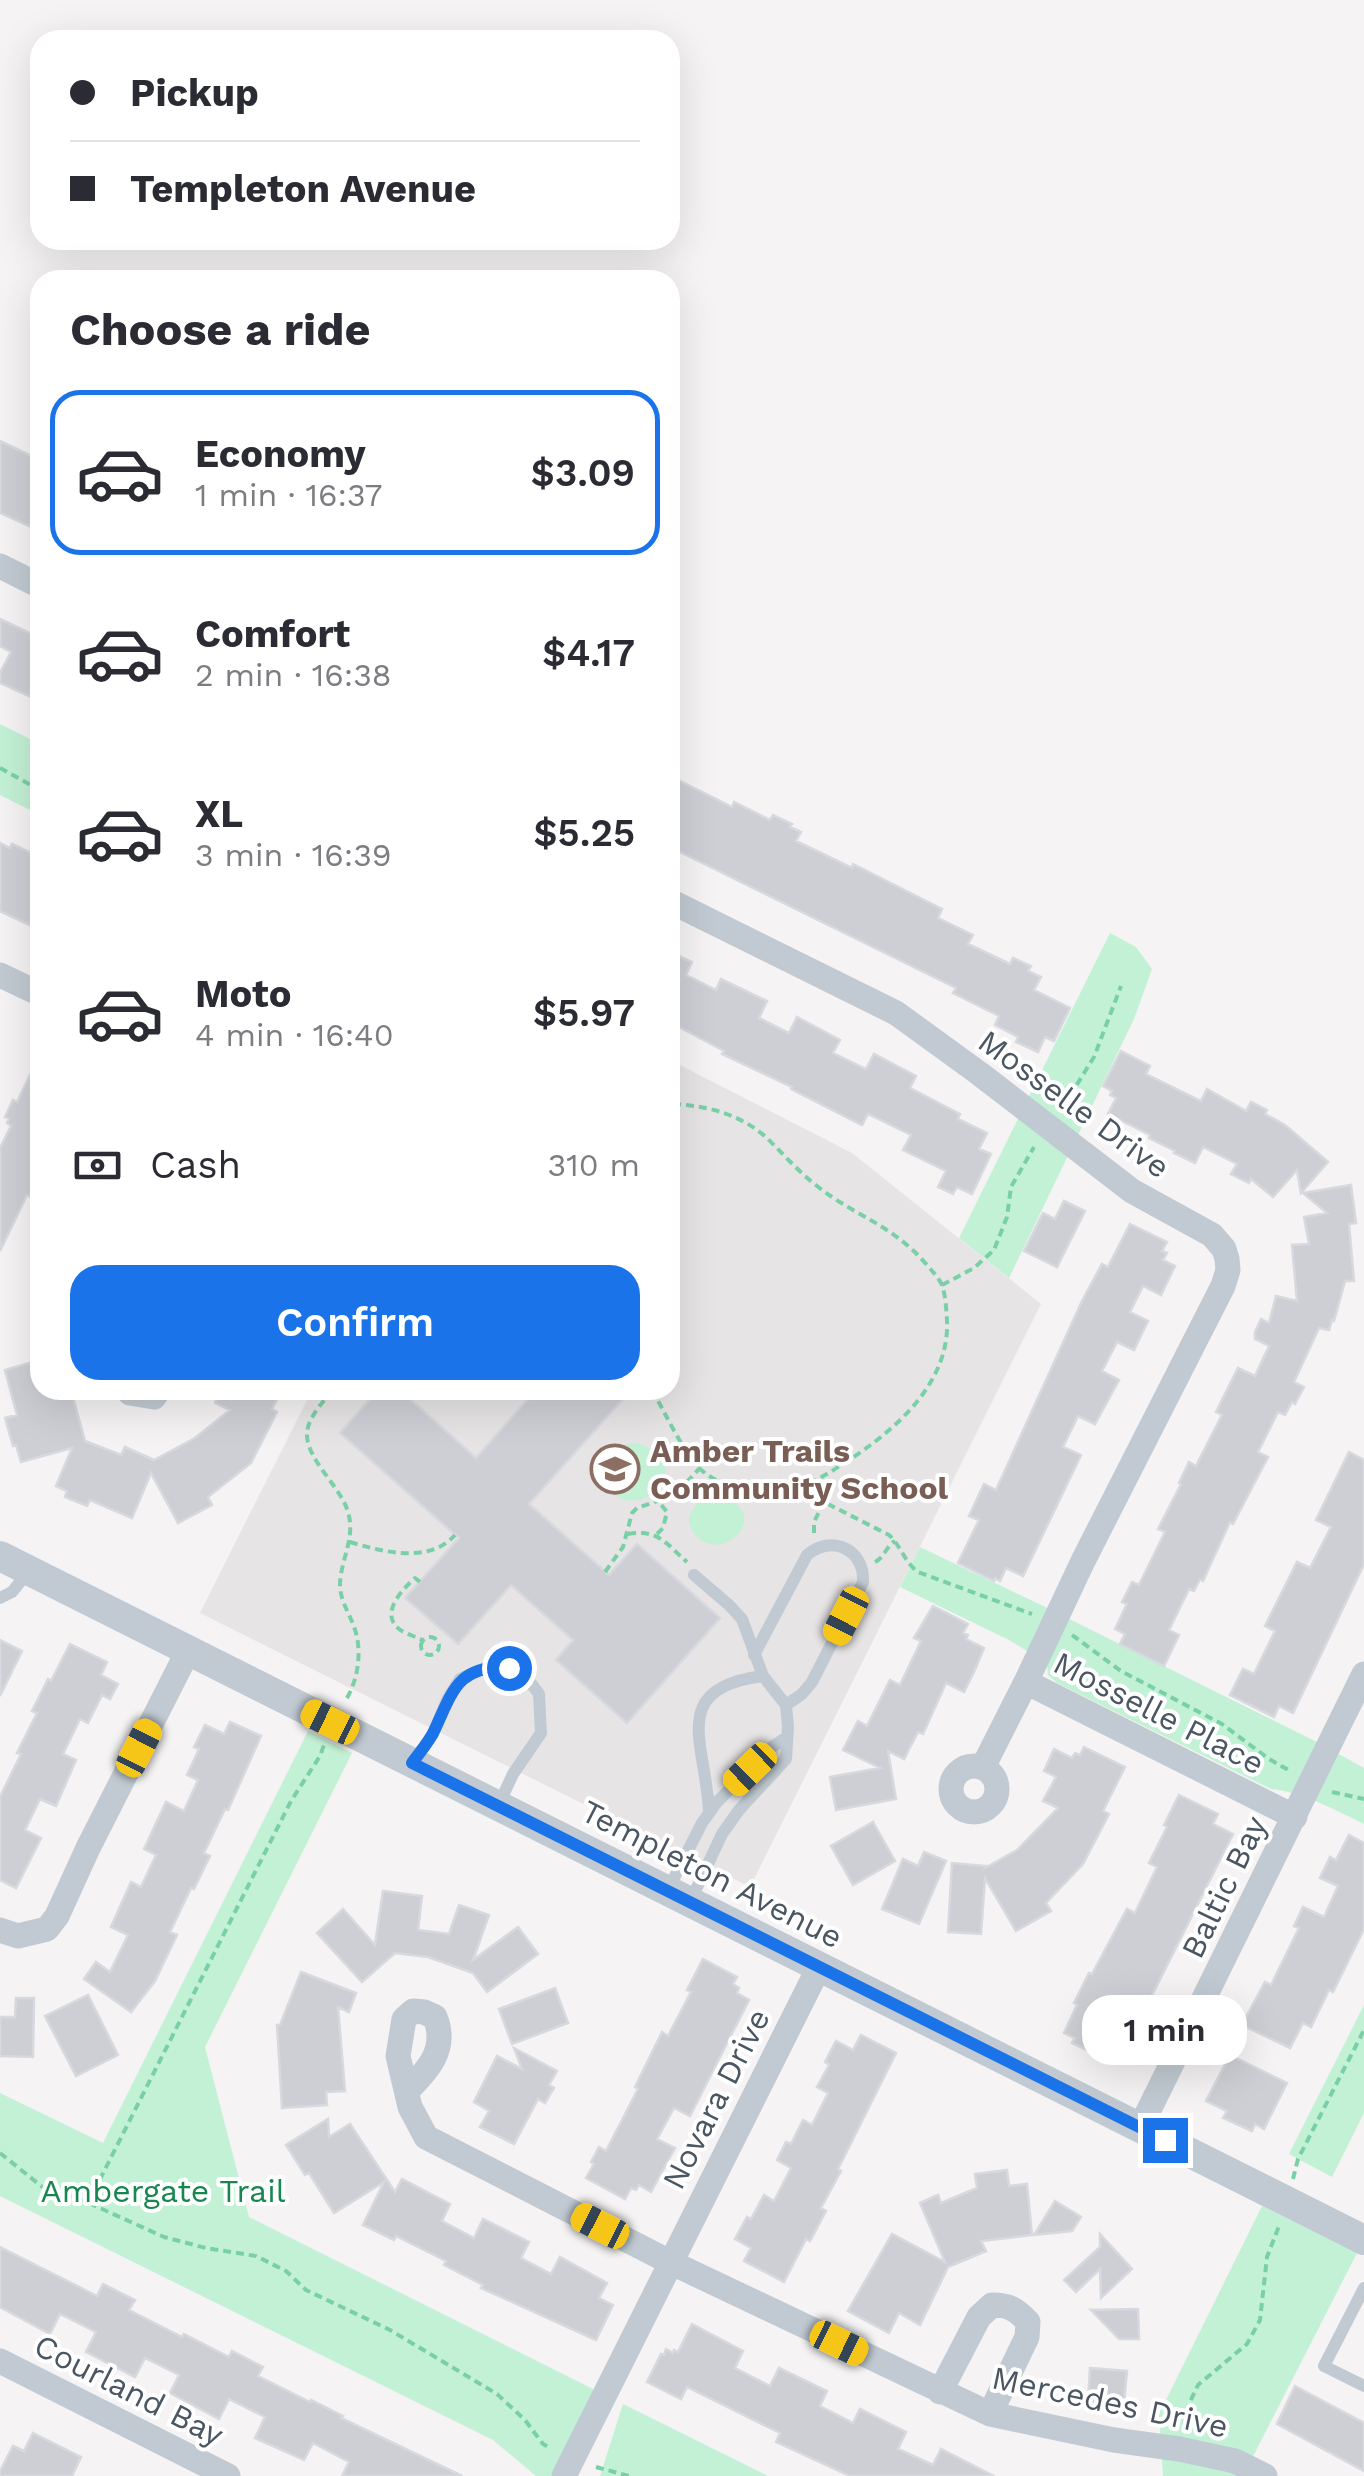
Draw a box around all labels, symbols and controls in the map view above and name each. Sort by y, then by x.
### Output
text: Pickup [130,71,259,115]
text: Templeton Avenue [130,167,476,211]
text: Choose a ride [70,303,370,356]
icon: car [75,428,165,518]
text: Economy [195,432,366,476]
text: $3.09 [531,451,635,495]
text: 1 min · 16:37 [195,476,382,514]
icon: car [75,608,165,698]
text: Comfort [195,612,350,656]
text: $4.17 [542,631,635,675]
text: 2 min · 16:38 [195,656,392,694]
icon: car [75,788,165,878]
text: XL [195,792,243,836]
text: $5.25 [534,811,635,855]
text: 3 min · 16:39 [195,836,392,874]
icon: car [75,968,165,1058]
text: Moto [195,972,291,1016]
text: $5.97 [533,991,635,1035]
text: 4 min · 16:40 [195,1016,394,1054]
street label: Mosselle Drive [971,1022,1177,1186]
icon: cash [70,1138,125,1193]
text: Cash [150,1143,241,1187]
text: 310 m [548,1146,640,1184]
button: Confirm [70,1265,640,1380]
place label: Amber Trails Community School [650,1432,949,1507]
school or university icon: Amber Trails Community School [589,1443,641,1495]
car [819,1582,873,1650]
street label: Mosselle Place [1047,1644,1271,1782]
route start [487,1646,532,1691]
car [296,1695,364,1749]
car [112,1714,166,1782]
car [718,1737,782,1801]
street label: Templeton Avenue [575,1792,849,1956]
street label: Baltic Bay [1173,1809,1275,1964]
callout: 1 min [1082,1995,1248,2065]
street label: Novara Drive [654,2002,778,2196]
text: 1 min [1123,2011,1206,2049]
route end [1143,2118,1188,2163]
park label: Ambergate Trail [41,2172,286,2210]
car [566,2199,634,2253]
car [805,2316,873,2370]
street label: Courland Bay [28,2326,230,2454]
street label: Mercedes Drive [988,2358,1232,2446]

